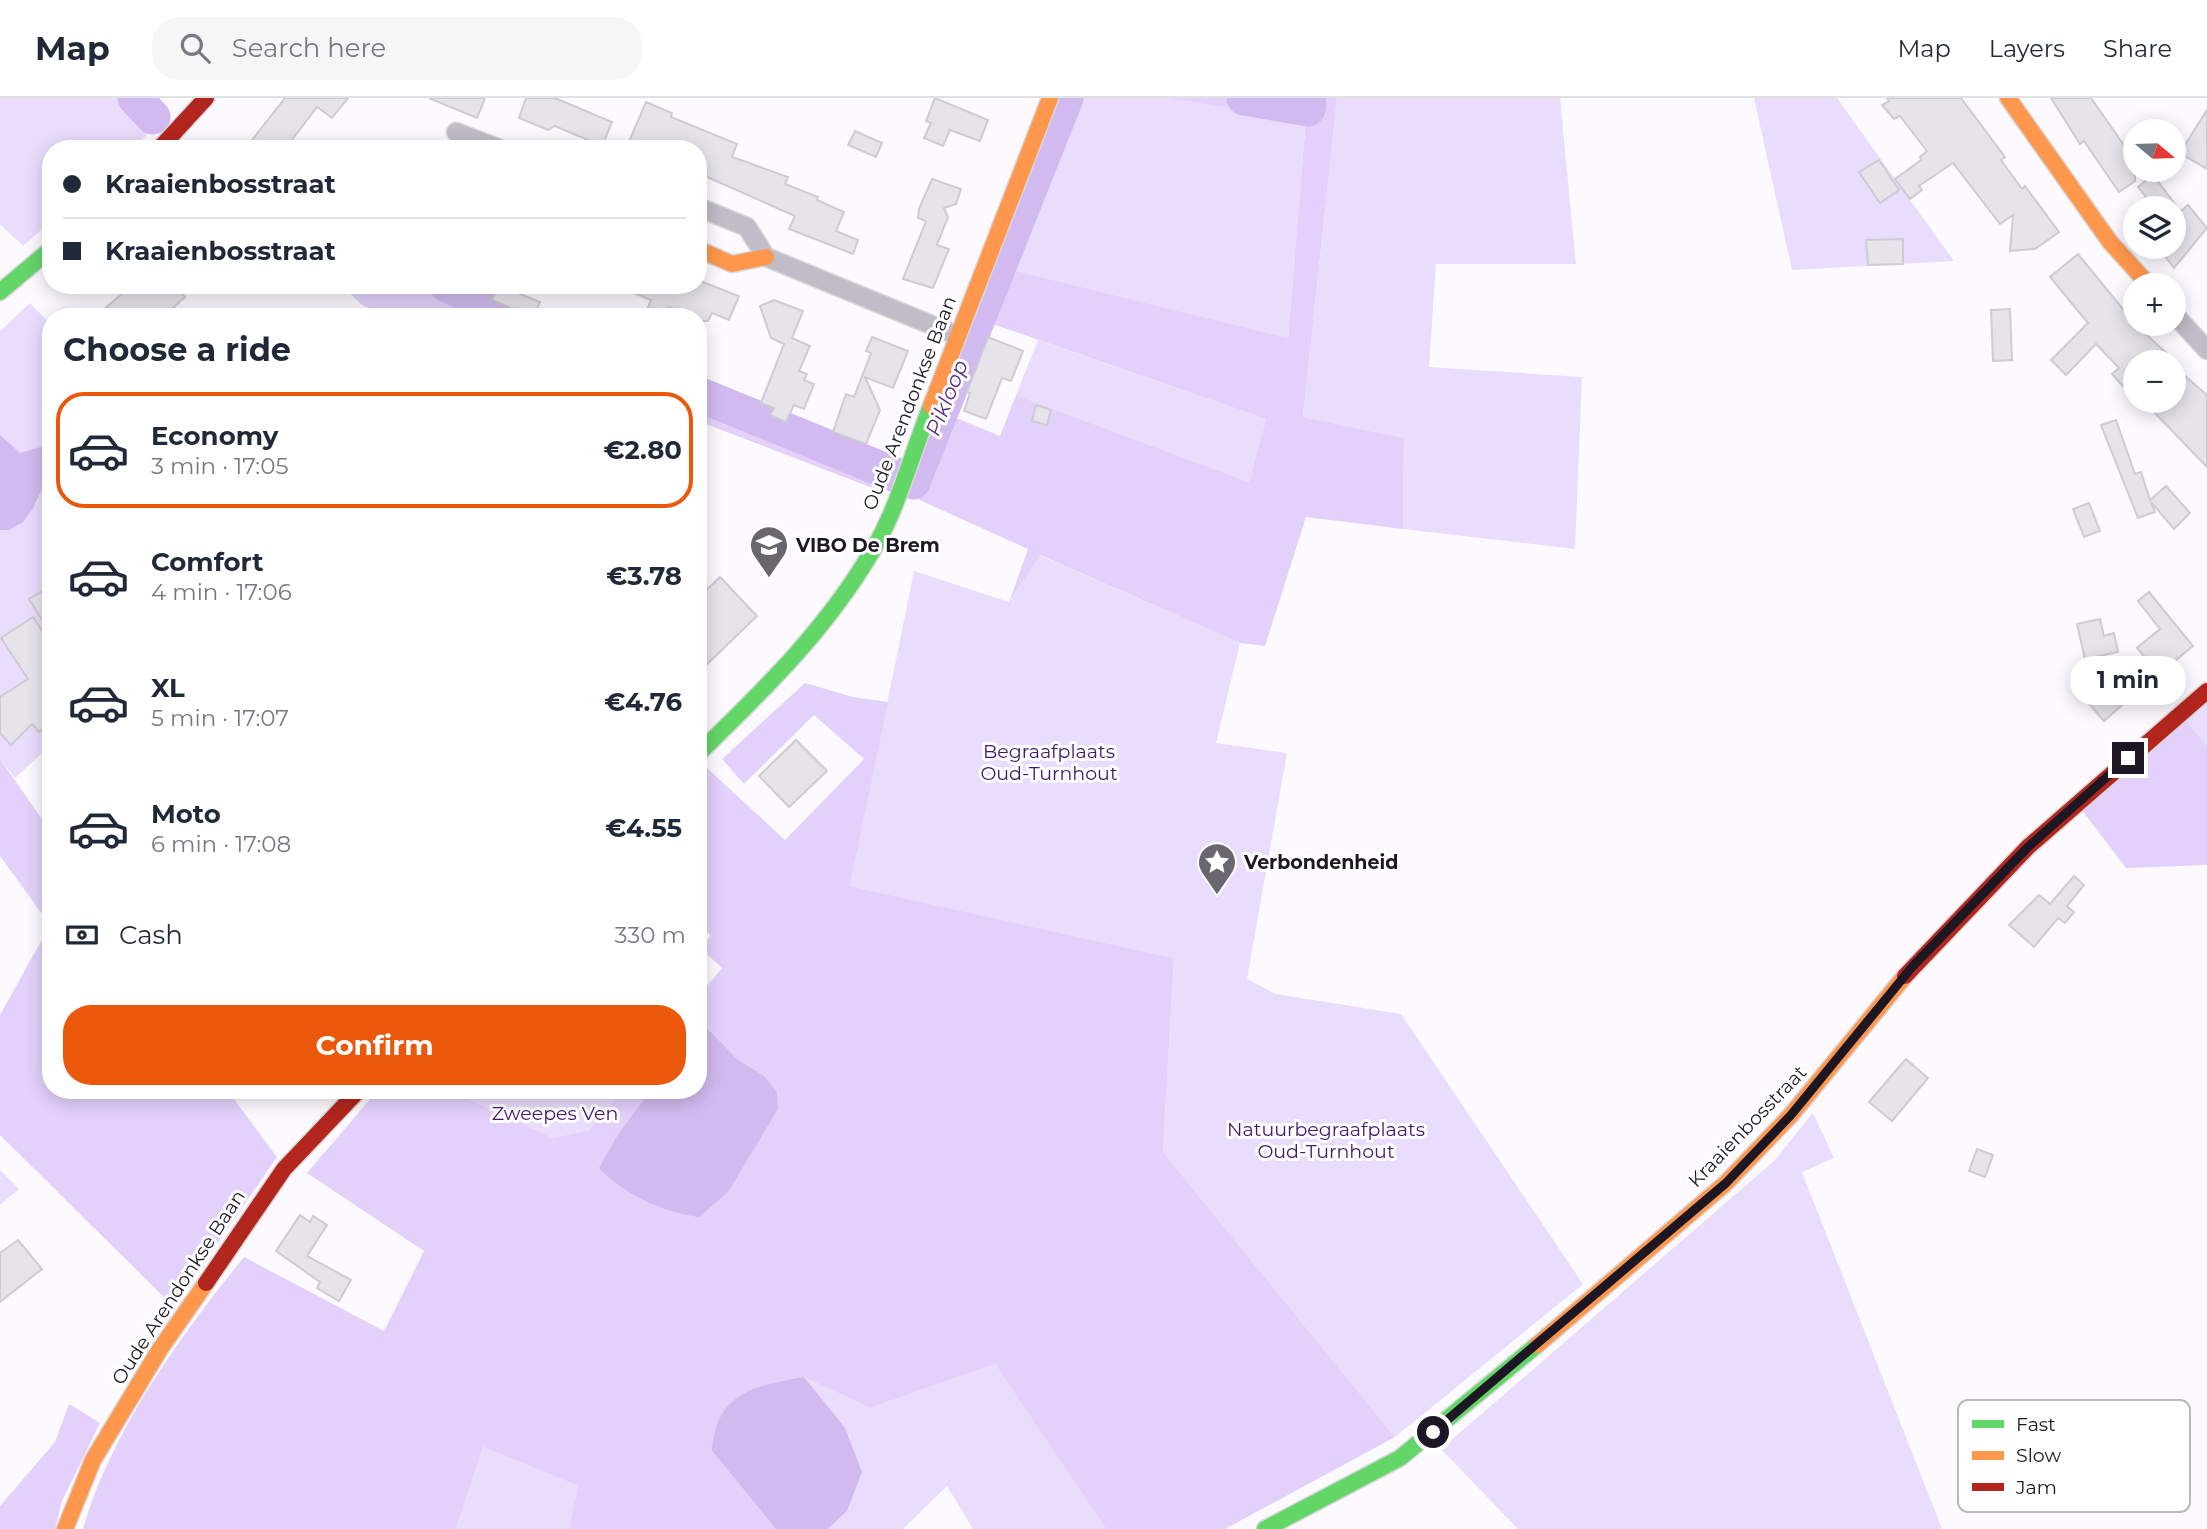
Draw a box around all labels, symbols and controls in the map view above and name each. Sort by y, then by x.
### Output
search box [152,17,642,80]
text: Map [35,28,110,68]
icon: search [176,29,214,67]
text: Search here [232,32,386,64]
text: Map [1897,34,1951,63]
text: Layers [1989,34,2065,63]
text: Share [2103,34,2172,63]
north arrow [2123,119,2186,182]
map controls [2123,119,2186,413]
text: Kraaienbosstraat [105,168,336,200]
button: layers [2123,196,2186,259]
text: Kraaienbosstraat [105,235,336,267]
button: + [2123,273,2186,336]
street label: Oude Arendonkse Baan [858,293,961,513]
text: Choose a ride [63,330,291,369]
button: − [2123,350,2186,413]
water label: Pikloop [920,356,973,439]
icon: car [67,419,130,482]
text: Economy [151,420,278,452]
text: €2.80 [604,434,682,466]
text: 3 min · 17:05 [151,452,289,480]
school or university icon: VIBO De Brem [748,524,790,579]
place label: VIBO De Brem [795,534,940,557]
icon: car [67,545,130,608]
text: Comfort [151,546,263,578]
text: €3.78 [606,560,682,592]
text: 4 min · 17:06 [151,578,292,606]
callout: 1 min [2070,656,2186,706]
text: 1 min [2097,666,2159,694]
icon: car [67,671,130,734]
text: XL [151,672,185,704]
text: €4.76 [604,686,682,718]
text: 5 min · 17:07 [151,704,289,732]
park label: Begraafplaats Oud-Turnhout [980,740,1118,785]
route end [2112,742,2144,774]
icon: car [67,797,130,860]
text: Moto [151,798,221,830]
text: €4.55 [605,812,682,844]
text: 6 min · 17:08 [151,830,291,858]
place icon: Verbondenheid [1196,841,1238,896]
place label: Verbondenheid [1243,851,1398,874]
icon: cash [63,916,101,954]
text: Cash [119,919,183,951]
text: 330 m [615,921,686,949]
button: Confirm [63,1005,686,1085]
street label: Kraaienbosstraat [1683,1061,1811,1192]
park label: Zweepes Ven [492,1102,618,1125]
park label: Natuurbegraafplaats Oud-Turnhout [1227,1118,1425,1163]
street label: Oude Arendonkse Baan [107,1186,250,1389]
legend [1958,1400,2190,1512]
text: Fast [2016,1413,2056,1436]
route start [1417,1416,1449,1448]
text: Slow [2016,1444,2061,1467]
text: Jam [2015,1476,2057,1499]

